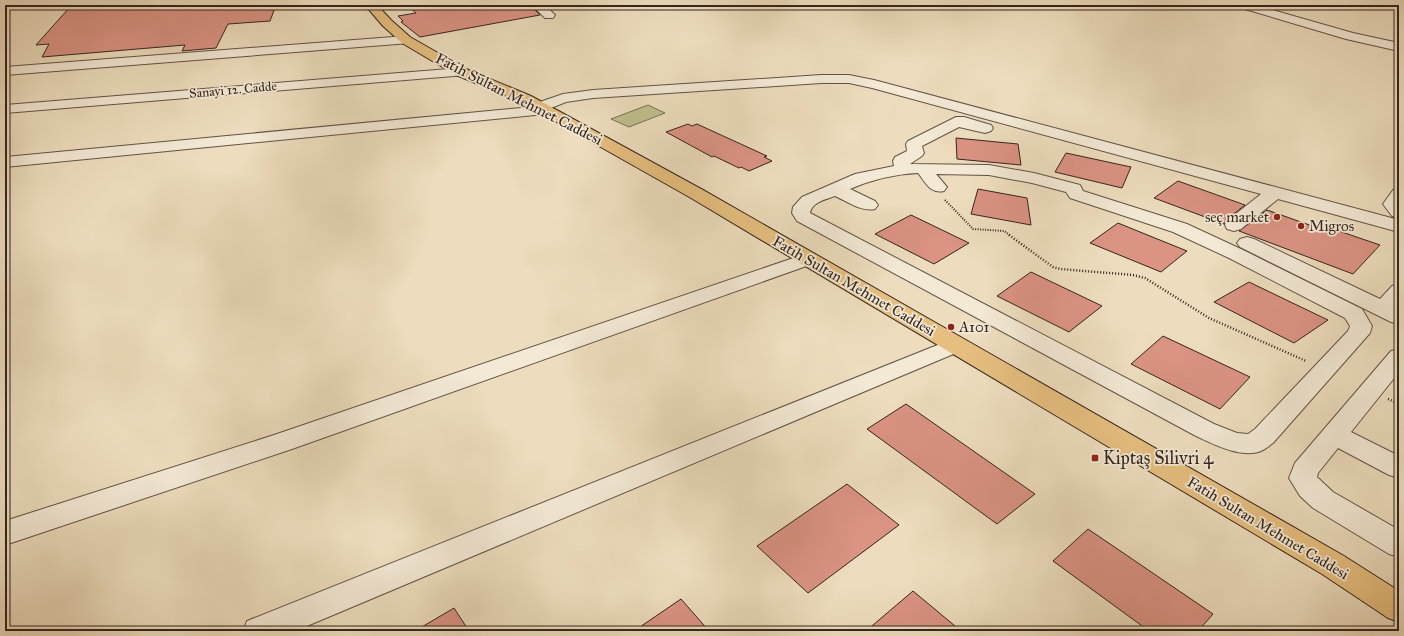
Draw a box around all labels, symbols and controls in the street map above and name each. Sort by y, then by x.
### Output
street label: Fatih Sultan Mehmet Caddesi [432,49,606,149]
street label: Sanayi 12. Cadde [189,78,278,102]
place label: seç market [1205,208,1270,226]
marker: seç market [1272,212,1282,222]
place label: Migros [1309,217,1354,235]
marker: Migros [1296,221,1306,231]
street label: Fatih Sultan Mehmet Caddesi [769,232,939,340]
place label: A101 [958,318,990,336]
marker: A101 [946,322,956,332]
place label: Kiptaş Silivri 4 [1103,447,1214,469]
marker: Kiptaş Silivri 4 [1090,453,1100,463]
street label: Fatih Sultan Mehmet Caddesi [1184,473,1352,583]

